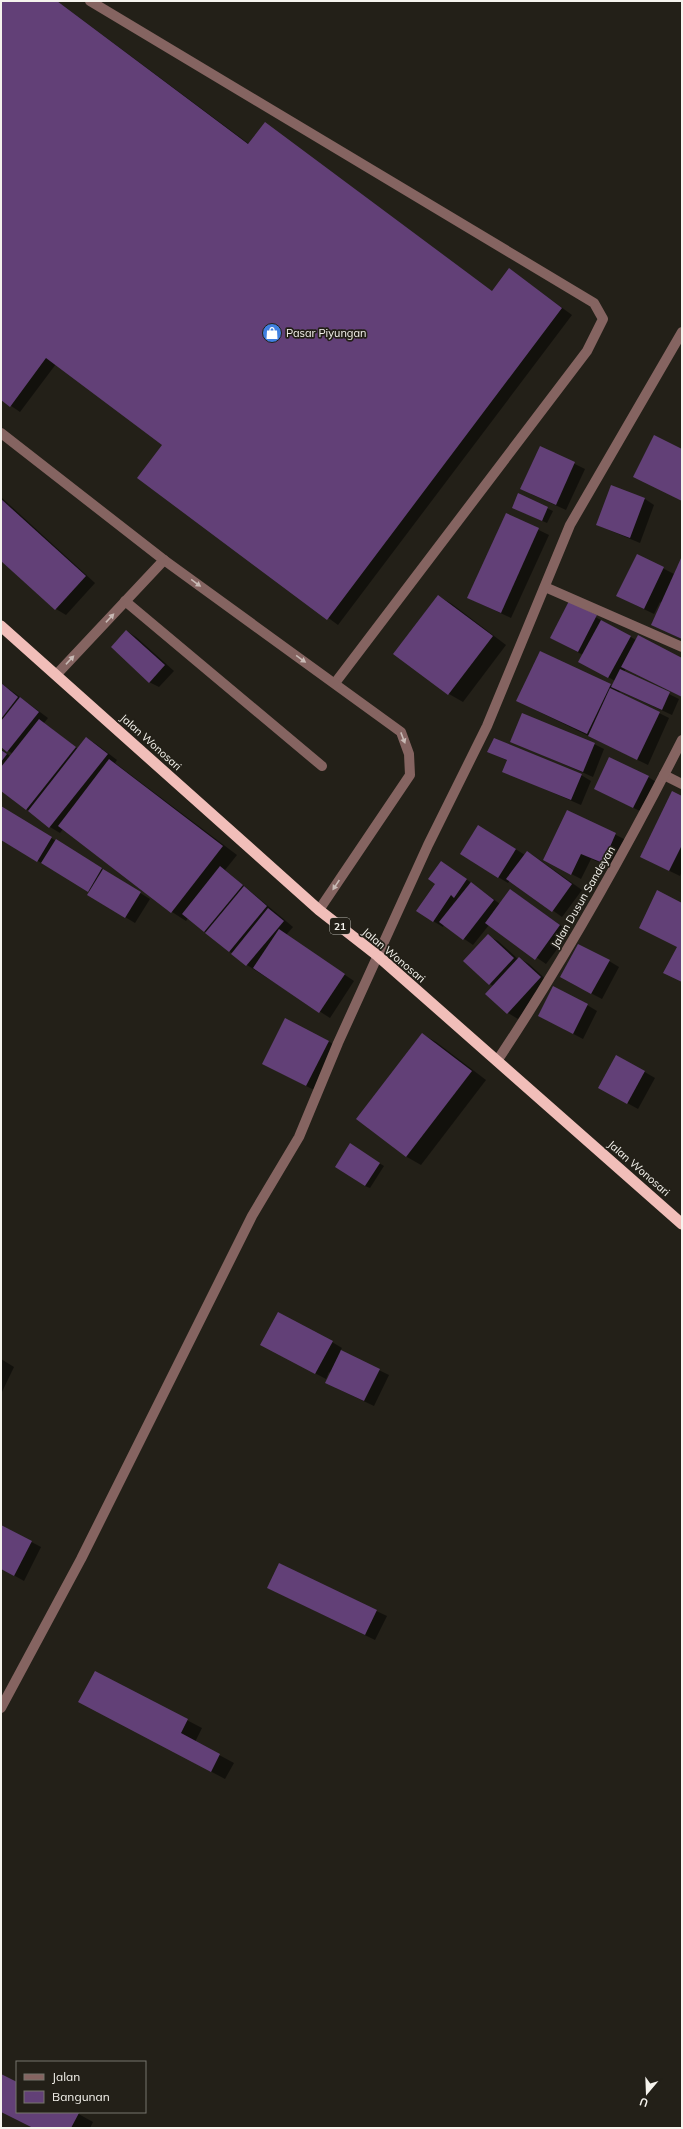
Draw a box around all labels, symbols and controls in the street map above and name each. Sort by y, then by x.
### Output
shop icon: Pasar Piyungan [261,322,283,344]
place label: Pasar Piyungan [286,326,367,340]
one-way arrow [190,579,201,587]
one-way arrow [105,613,115,623]
one-way arrow [65,655,75,665]
one-way arrow [296,655,306,663]
street label: Jalan Wonosari [117,711,185,773]
one-way arrow [401,732,407,744]
street label: Jalan Dusun Sandeyan [548,843,618,951]
one-way arrow [332,879,340,890]
road number: 21 [330,918,350,934]
street label: Jalan Wonosari [360,925,428,985]
street label: Jalan Wonosari [605,1137,673,1199]
legend [16,2061,146,2113]
text: Jalan [52,2069,80,2084]
north arrow [627,2073,667,2113]
text: Bangunan [52,2089,110,2104]
text: U [638,2095,650,2110]

